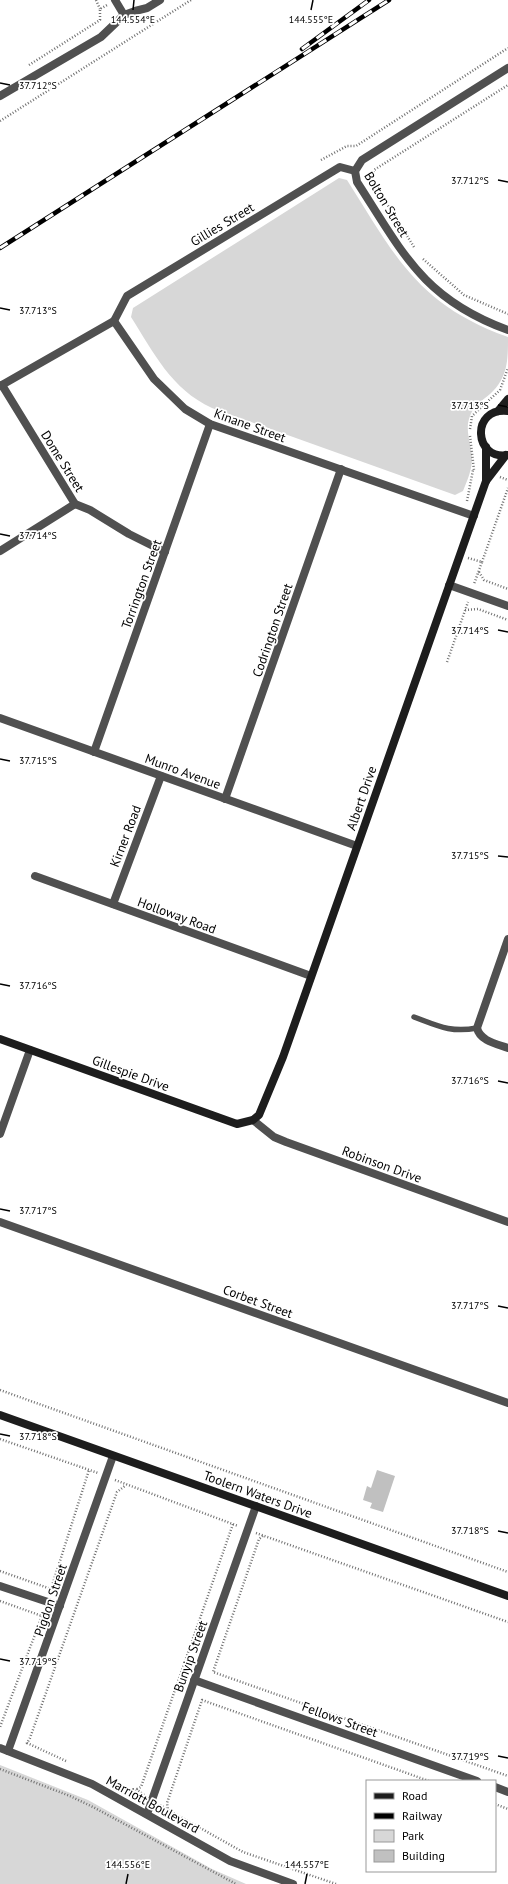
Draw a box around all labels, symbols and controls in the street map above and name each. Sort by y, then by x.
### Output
text: 144.554°E [111,13,155,26]
text: 144.555°E [289,13,333,26]
text: 37.712°S [19,79,57,92]
street label: Bolton Street [360,168,413,241]
text: 37.712°S [451,174,489,187]
street label: Gillies Street [187,198,258,250]
text: 37.713°S [19,304,57,317]
text: 37.713°S [451,399,489,412]
street label: Kinane Street [212,405,289,447]
street label: Dome Street [37,427,88,496]
text: 37.714°S [19,529,57,542]
street label: Torrington Street [117,537,166,631]
street label: Codrington Street [248,581,297,679]
text: 37.714°S [451,624,489,637]
street label: Munro Avenue [143,750,223,793]
text: 37.715°S [19,754,57,767]
street label: Albert Drive [343,764,380,833]
street label: Kirner Road [106,803,145,870]
text: 37.715°S [451,849,489,862]
street label: Holloway Road [135,893,219,938]
text: 37.716°S [19,979,57,992]
street label: Gillespie Drive [90,1052,172,1095]
text: 37.716°S [451,1074,489,1087]
street label: Robinson Drive [340,1142,424,1187]
text: 37.717°S [19,1204,57,1217]
street label: Corbet Street [221,1281,296,1322]
text: 37.717°S [451,1299,489,1312]
text: 37.718°S [19,1430,57,1443]
street label: Toolern Waters Drive [201,1467,315,1522]
text: 37.718°S [451,1524,489,1537]
street label: Pigdon Street [30,1561,71,1639]
street label: Bunyip Street [170,1617,211,1694]
text: 37.719°S [19,1655,57,1668]
street label: Fellows Street [300,1698,381,1741]
text: 37.719°S [451,1750,489,1763]
street label: Marriott Boulevard [103,1772,202,1837]
legend [366,1780,496,1872]
text: Road [402,1788,427,1803]
text: Railway [402,1808,442,1823]
text: Park [402,1828,424,1843]
text: Building [402,1848,445,1863]
text: 144.556°E [106,1858,150,1871]
text: 144.557°E [285,1858,329,1871]

